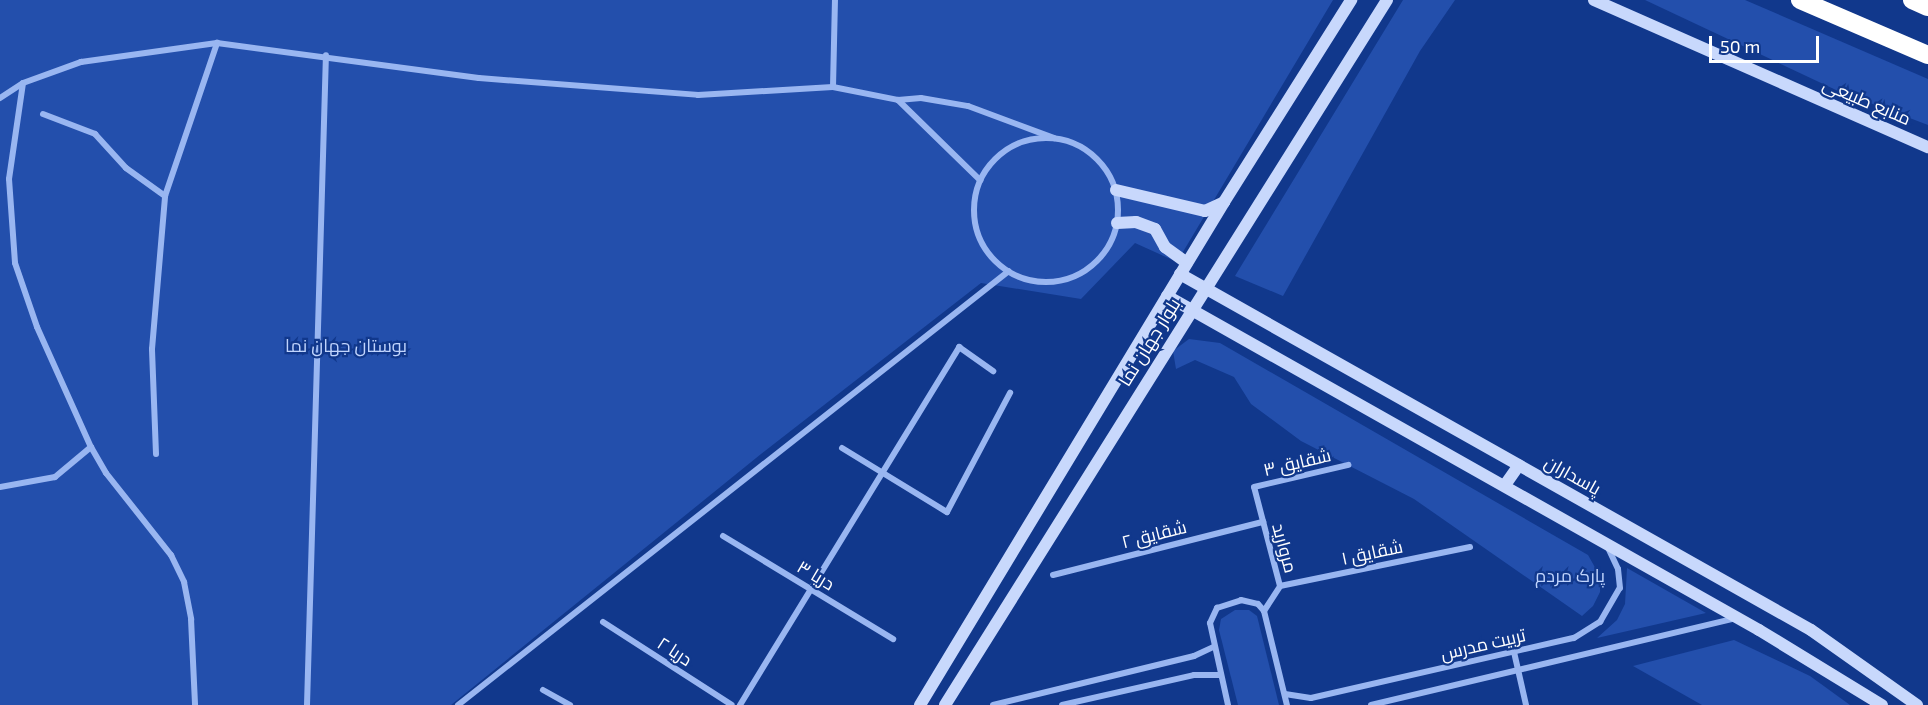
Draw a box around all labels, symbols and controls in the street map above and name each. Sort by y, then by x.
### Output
scale bar [1712,24,1822,62]
text: 50 m [1720,35,1760,57]
street label: منابع طبیعی [1820,73,1914,129]
street label: بلوار جهان نما [1113,294,1185,390]
park label: بوستان جهان نما [285,334,407,356]
street label: شقایق ۳ [1261,444,1333,480]
street label: پاسداران [1541,451,1605,499]
street label: شقایق ۲ [1119,516,1189,552]
street label: مروارید [1268,521,1302,575]
street label: شقایق ۱ [1339,535,1405,569]
street label: دریا ۳ [793,556,839,594]
park label: پارک مردم [1535,564,1605,586]
street label: تربیت مدرس [1438,624,1528,664]
street label: دریا ۲ [654,632,696,670]

